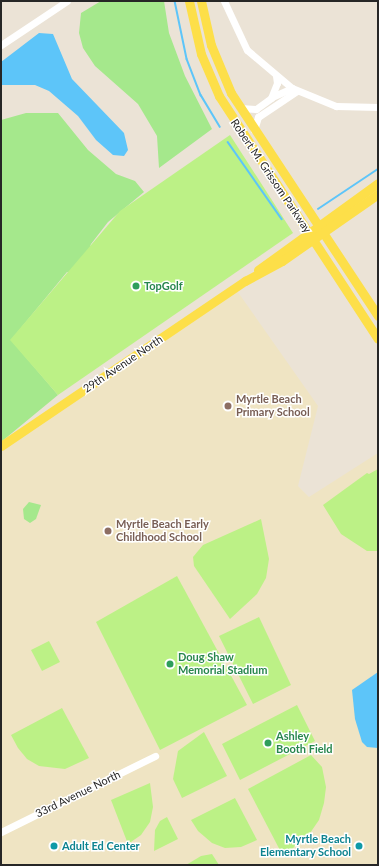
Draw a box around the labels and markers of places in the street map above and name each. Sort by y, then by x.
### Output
place label: TopGolf [144,279,183,293]
marker: TopGolf [131,281,141,291]
place label: Myrtle Beach Primary School [236,393,310,419]
marker: Myrtle Beach Primary School [223,401,233,411]
place label: Myrtle Beach Early Childhood School [116,518,209,544]
marker: Myrtle Beach Early Childhood School [103,526,113,536]
place label: Doug Shaw Memorial Stadium [178,651,267,677]
marker: Doug Shaw Memorial Stadium [165,659,175,669]
place label: Ashley Booth Field [276,730,333,756]
marker: Ashley Booth Field [263,738,273,748]
place label: Myrtle Beach Elementary School [260,833,351,859]
place label: Adult Ed Center [62,839,140,853]
marker: Adult Ed Center [49,841,59,851]
marker: Myrtle Beach Elementary School [354,841,364,851]

